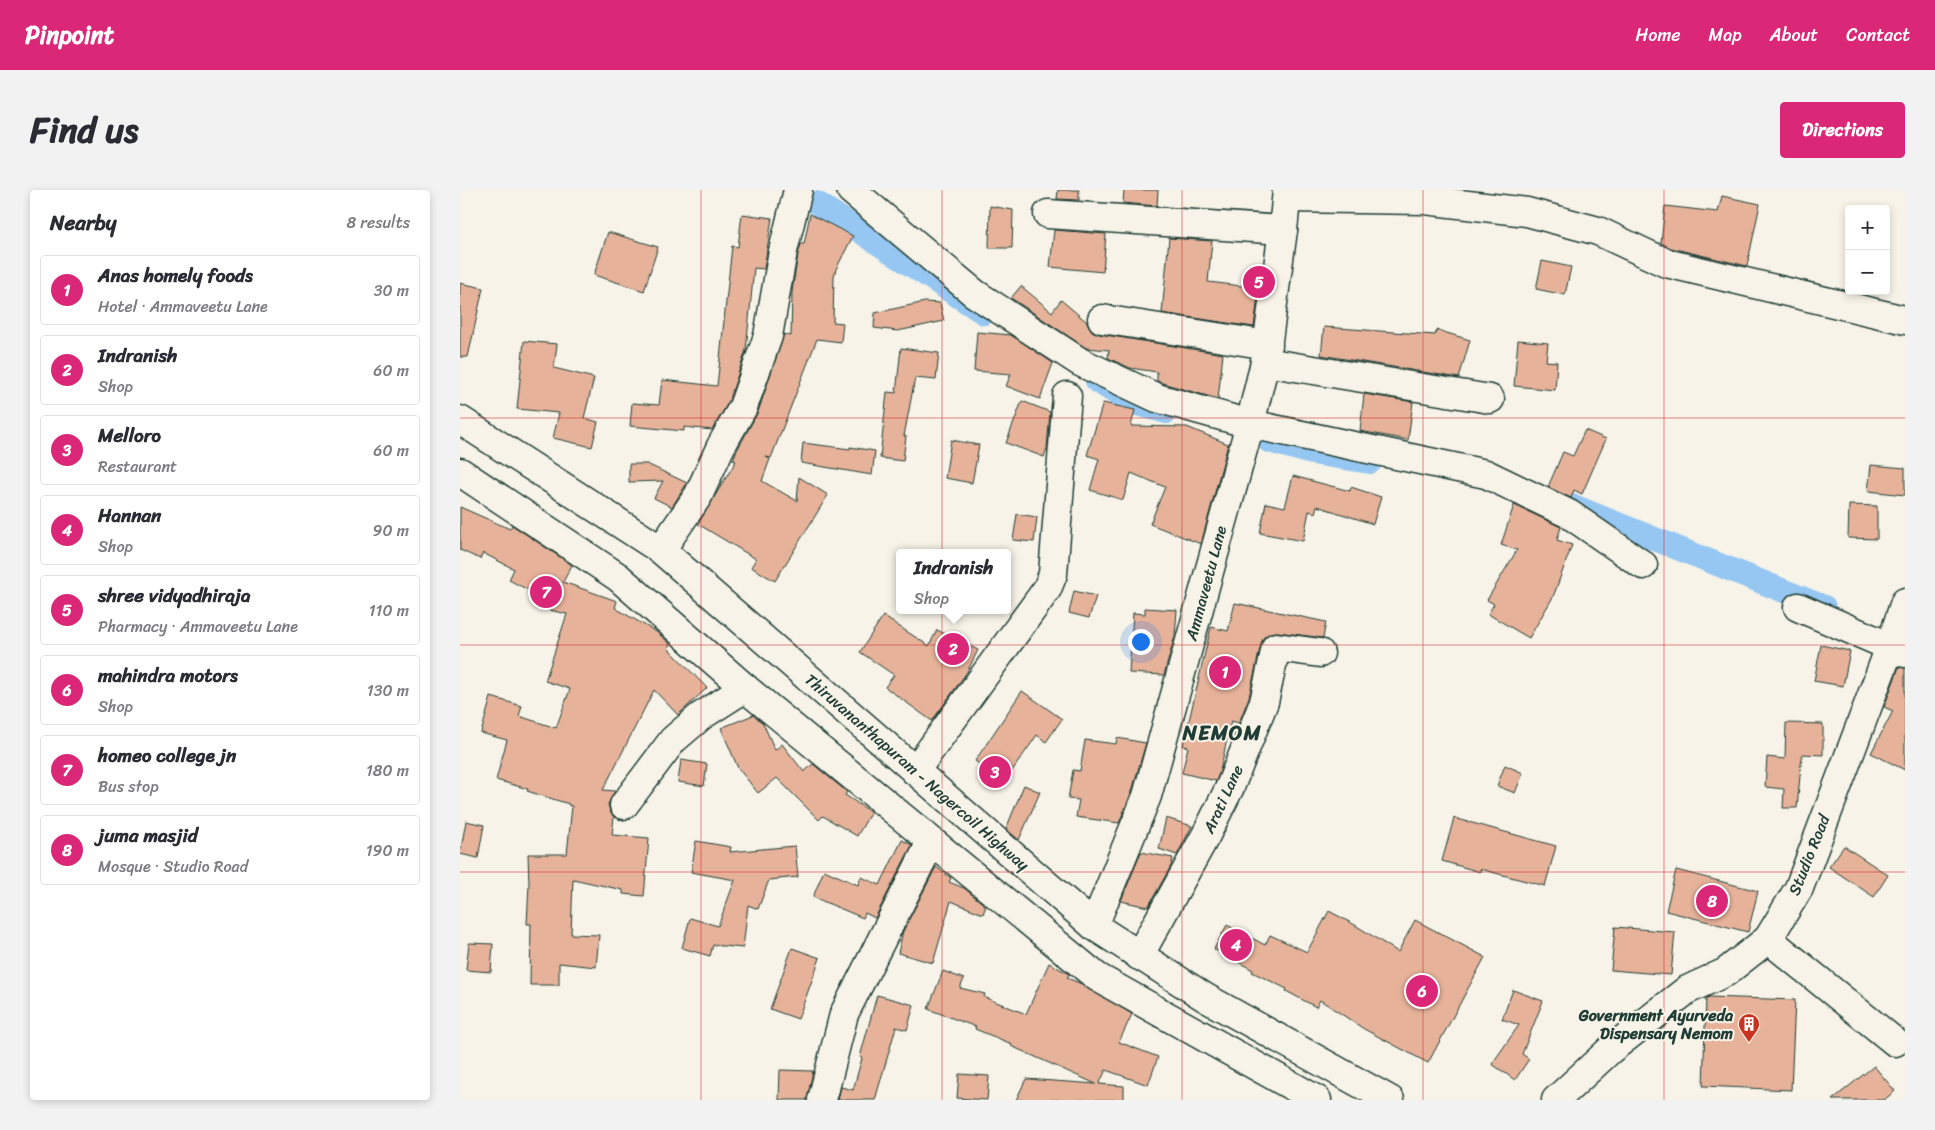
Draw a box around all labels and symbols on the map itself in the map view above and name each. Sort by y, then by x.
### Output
pin: 5 [1243,263,1275,301]
street label: Ammaveetu Lane [1176,522,1235,645]
pin: 7 [530,573,562,611]
your location [1128,629,1154,655]
pin: 2 [937,630,969,668]
pin: 1 [1209,653,1241,691]
street label: Thiruvananthapuram - Nagercoil Highway [798,666,1037,879]
district label: NEMOM [1181,714,1262,752]
pin: 3 [979,753,1011,791]
street label: Arati Lane [1194,760,1252,839]
street label: Studio Road [1780,809,1839,900]
pin: 8 [1696,882,1728,920]
pin: 4 [1220,926,1252,964]
pin: 6 [1406,972,1438,1010]
place label: Government Ayurveda Dispensary Nemom [1578,1001,1734,1048]
building icon: Government Ayurveda Dispensary Nemom [1737,1012,1761,1043]

